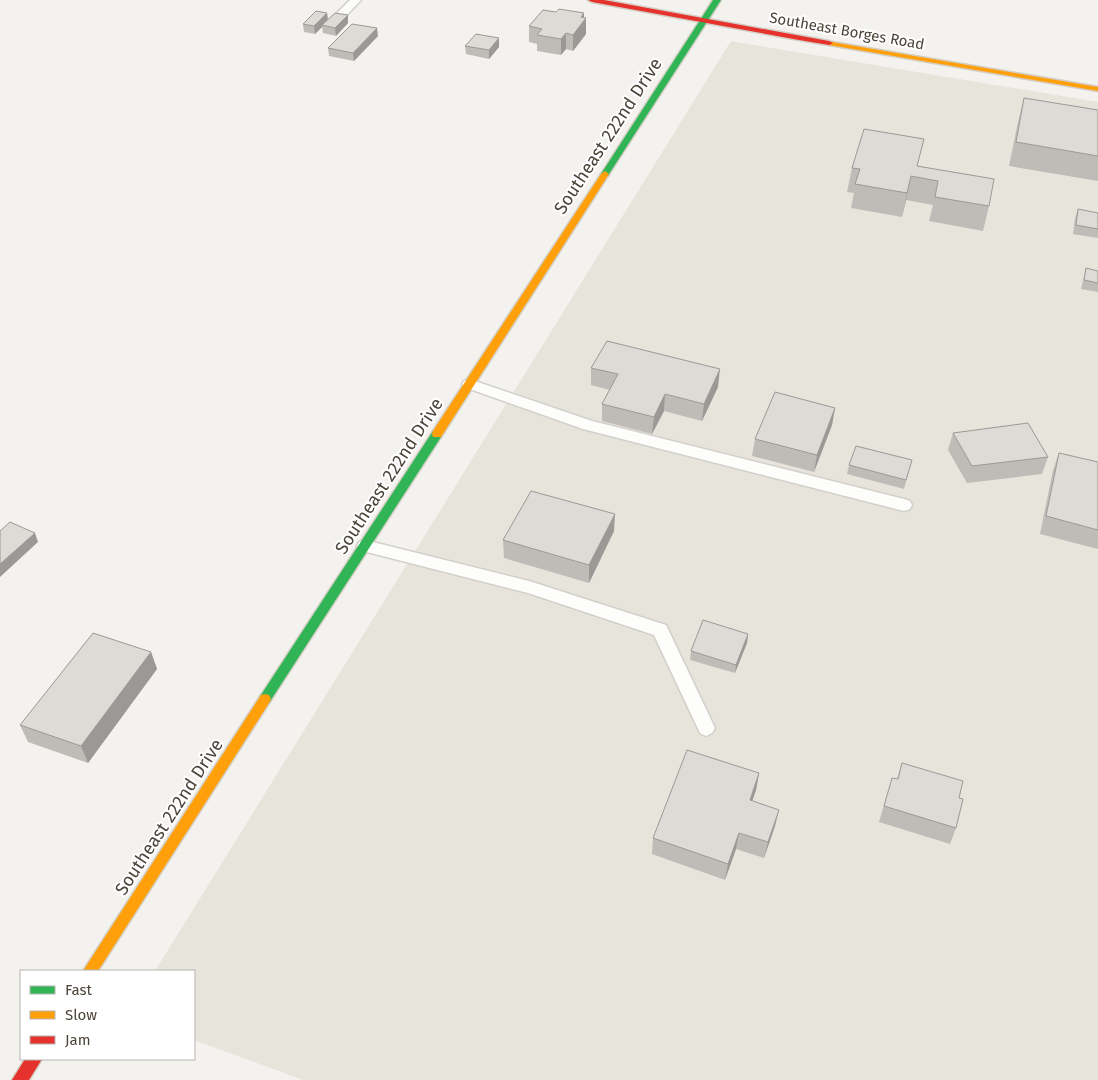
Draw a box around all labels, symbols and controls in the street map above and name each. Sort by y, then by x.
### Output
street label: Southeast Borges Road [768,8,926,54]
street label: Southeast 222nd Drive [549,54,667,218]
street label: Southeast 222nd Drive [330,394,448,558]
street label: Southeast 222nd Drive [110,735,228,899]
legend [20,970,195,1060]
text: Fast [65,981,92,999]
text: Slow [65,1006,97,1024]
text: Jam [65,1031,91,1049]

